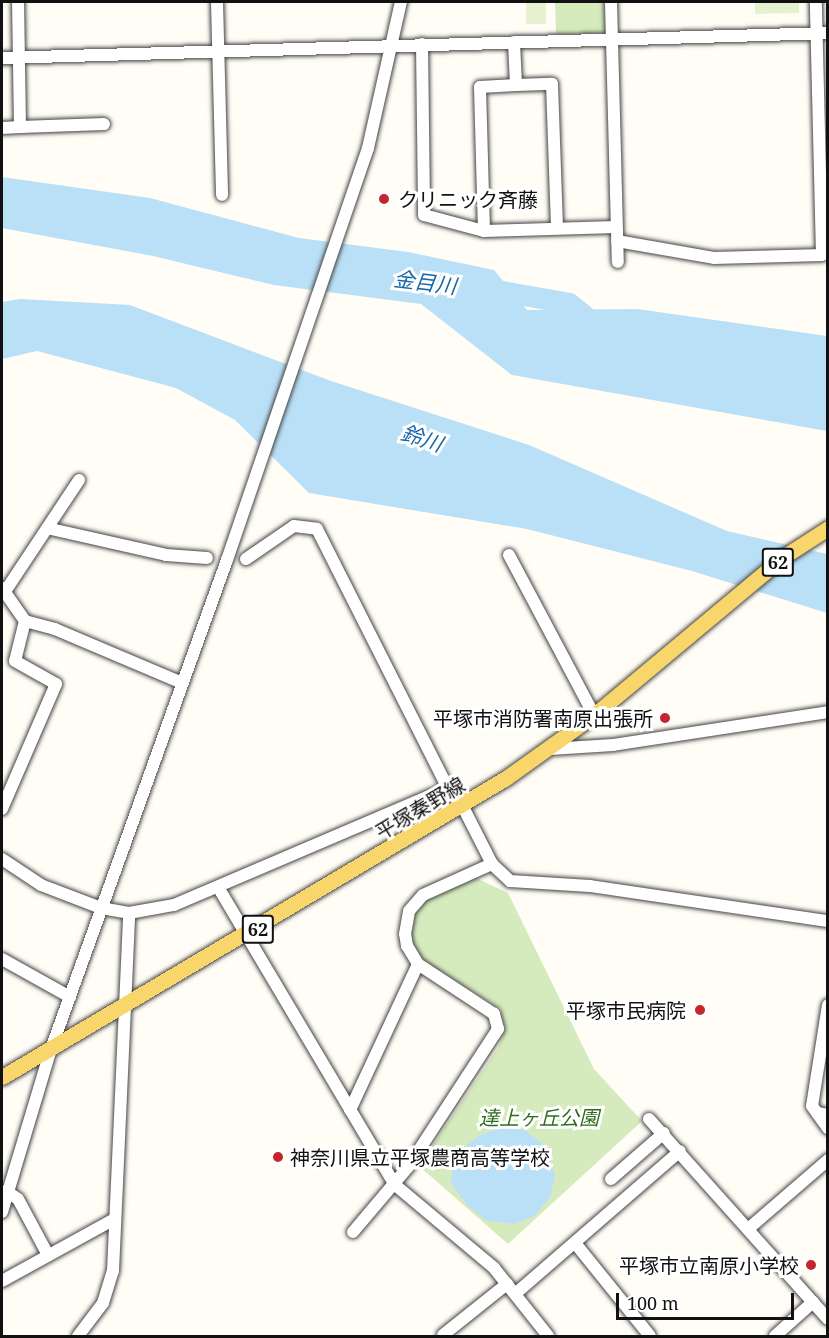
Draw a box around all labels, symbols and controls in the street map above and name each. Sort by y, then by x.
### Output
place label: クリニック斉藤 [398,187,538,211]
marker: クリニック斉藤 [375,190,393,208]
water label: 金目川 [392,266,458,298]
water label: 鈴川 [398,420,446,456]
road number: 62 [762,547,794,577]
place label: 平塚市消防署南原出張所 [433,706,653,730]
marker: 平塚市消防署南原出張所 [658,711,672,725]
street label: 平塚秦野線 [371,772,469,844]
road number: 62 [242,914,274,944]
place label: 平塚市民病院 [566,998,686,1022]
marker: 平塚市民病院 [691,1001,709,1019]
park label: 達上ヶ丘公園 [479,1105,599,1129]
place label: 神奈川県立平塚農商高等学校 [290,1145,550,1169]
marker: 神奈川県立平塚農商高等学校 [271,1150,285,1164]
place label: 平塚市立南原小学校 [619,1253,799,1277]
marker: 平塚市立南原小学校 [804,1258,818,1272]
scale bar [619,1281,798,1319]
text: 100 m [627,1291,679,1315]

